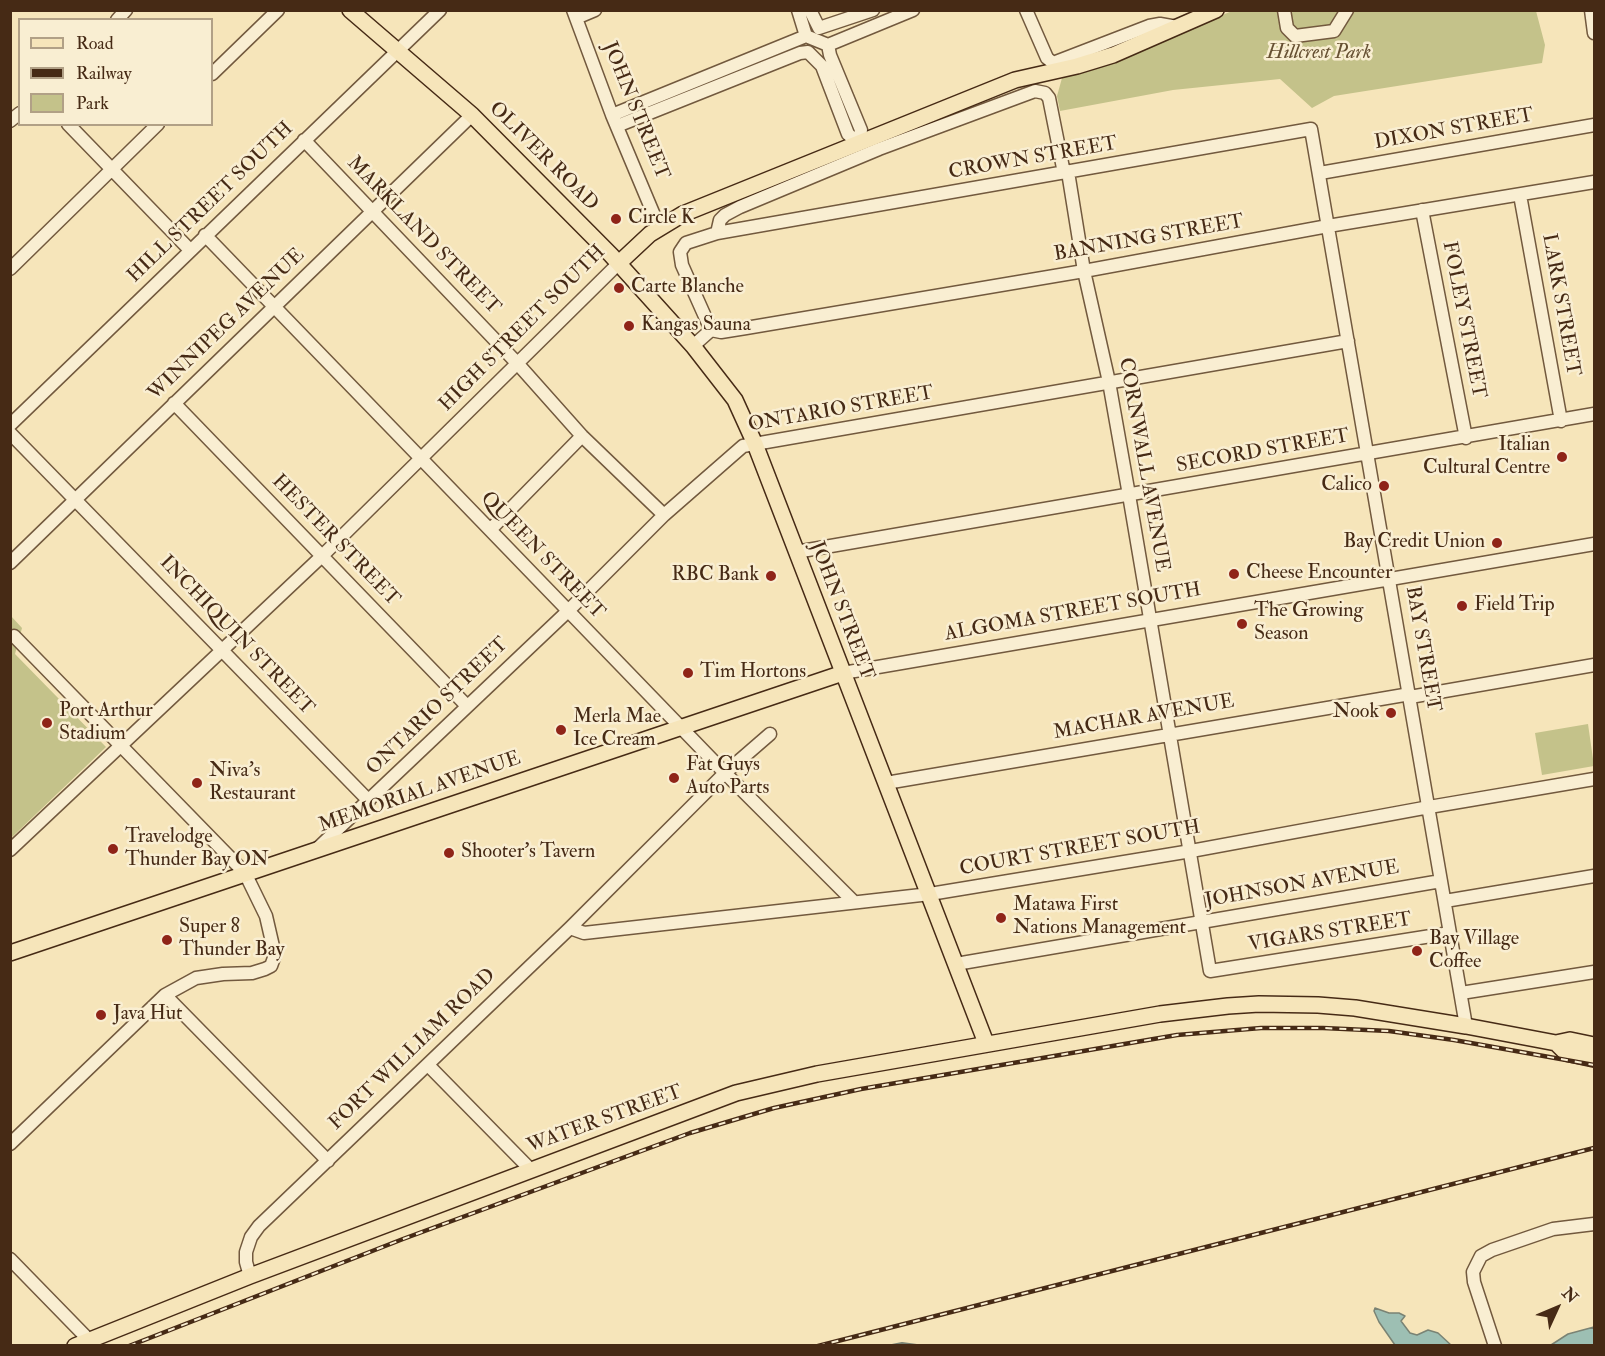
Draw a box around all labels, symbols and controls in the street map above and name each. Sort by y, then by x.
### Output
legend [18,18,213,126]
text: Road [76,32,114,55]
street label: JOHN STREET [596,39,674,183]
park label: Hillcrest Park [1267,42,1371,66]
text: Railway [76,62,132,85]
text: Park [76,92,109,115]
street label: OLIVER ROAD [483,97,603,217]
street label: DIXON STREET [1373,104,1535,156]
street label: HILL STREET SOUTH [123,118,299,288]
street label: CROWN STREET [947,132,1119,186]
street label: MARKLAND STREET [341,152,505,320]
place label: Circle K [628,207,695,231]
street label: BANNING STREET [1052,210,1246,268]
marker: Circle K [609,212,623,226]
street label: LARK STREET [1536,232,1584,378]
street label: FOLEY STREET [1436,239,1490,401]
street label: HIGH STREET SOUTH [435,241,611,417]
street label: WINNIPEG AVENUE [144,244,310,406]
place label: Carte Blanche [631,276,744,300]
marker: Carte Blanche [612,281,626,295]
place label: Kangas Sauna [641,314,751,338]
marker: Kangas Sauna [622,319,636,333]
street label: CORNWALL AVENUE [1112,356,1174,574]
street label: ONTARIO STREET [747,382,935,438]
street label: SECORD STREET [1175,425,1351,479]
place label: Italian Cultural Centre [1423,434,1550,481]
marker: Italian Cultural Centre [1555,450,1569,464]
street label: HESTER STREET [266,470,404,612]
place label: Calico [1321,474,1372,498]
marker: Calico [1377,479,1391,493]
street label: QUEEN STREET [475,487,609,625]
place label: Bay Credit Union [1343,531,1485,555]
marker: Bay Credit Union [1490,536,1504,550]
street label: JOHN STREET [804,538,878,684]
street label: INCHIQUIN STREET [154,551,318,721]
place label: Cheese Encounter [1246,562,1392,586]
place label: RBC Bank [672,564,759,588]
marker: Cheese Encounter [1227,567,1241,581]
marker: RBC Bank [764,569,778,583]
street label: ALGOMA STREET SOUTH [943,579,1203,647]
street label: BAY STREET [1399,584,1445,714]
place label: Field Trip [1474,594,1555,618]
marker: Field Trip [1455,599,1469,613]
place label: The Growing Season [1254,600,1363,647]
marker: The Growing Season [1235,617,1249,631]
street label: ONTARIO STREET [362,633,514,781]
place label: Tim Hortons [700,661,806,685]
marker: Tim Hortons [681,666,695,680]
street label: MACHAR AVENUE [1052,690,1236,746]
place label: Port Arthur Stadium [59,700,153,747]
place label: Nook [1333,701,1379,725]
place label: Merla Mae Ice Cream [573,706,661,753]
marker: Nook [1384,706,1398,720]
marker: Port Arthur Stadium [40,716,54,730]
marker: Merla Mae Ice Cream [554,723,568,737]
street label: MEMORIAL AVENUE [316,747,524,839]
place label: Fat Guys Auto Parts [686,754,769,801]
place label: Niva’s Restaurant [209,760,296,807]
marker: Fat Guys Auto Parts [667,771,681,785]
marker: Niva’s Restaurant [190,776,204,790]
street label: COURT STREET SOUTH [958,816,1202,882]
place label: Travelodge Thunder Bay ON [125,826,269,873]
place label: Shooter's Tavern [461,841,595,865]
marker: Travelodge Thunder Bay ON [106,842,120,856]
marker: Shooter's Tavern [442,846,456,860]
street label: JOHNSON AVENUE [1203,856,1401,914]
place label: Matawa First Nations Management [1013,894,1186,941]
street label: VIGARS STREET [1247,908,1413,958]
marker: Matawa First Nations Management [994,911,1008,925]
place label: Super 8 Thunder Bay [179,916,285,963]
place label: Bay Village Coffee [1429,928,1519,975]
marker: Super 8 Thunder Bay [160,933,174,947]
marker: Bay Village Coffee [1410,944,1424,958]
street label: FORT WILLIAM ROAD [325,964,501,1136]
place label: Java Hut [113,1003,183,1027]
marker: Java Hut [94,1008,108,1022]
street label: WATER STREET [524,1081,686,1159]
north arrow [1527,1278,1587,1338]
text: N [1558,1283,1582,1308]

